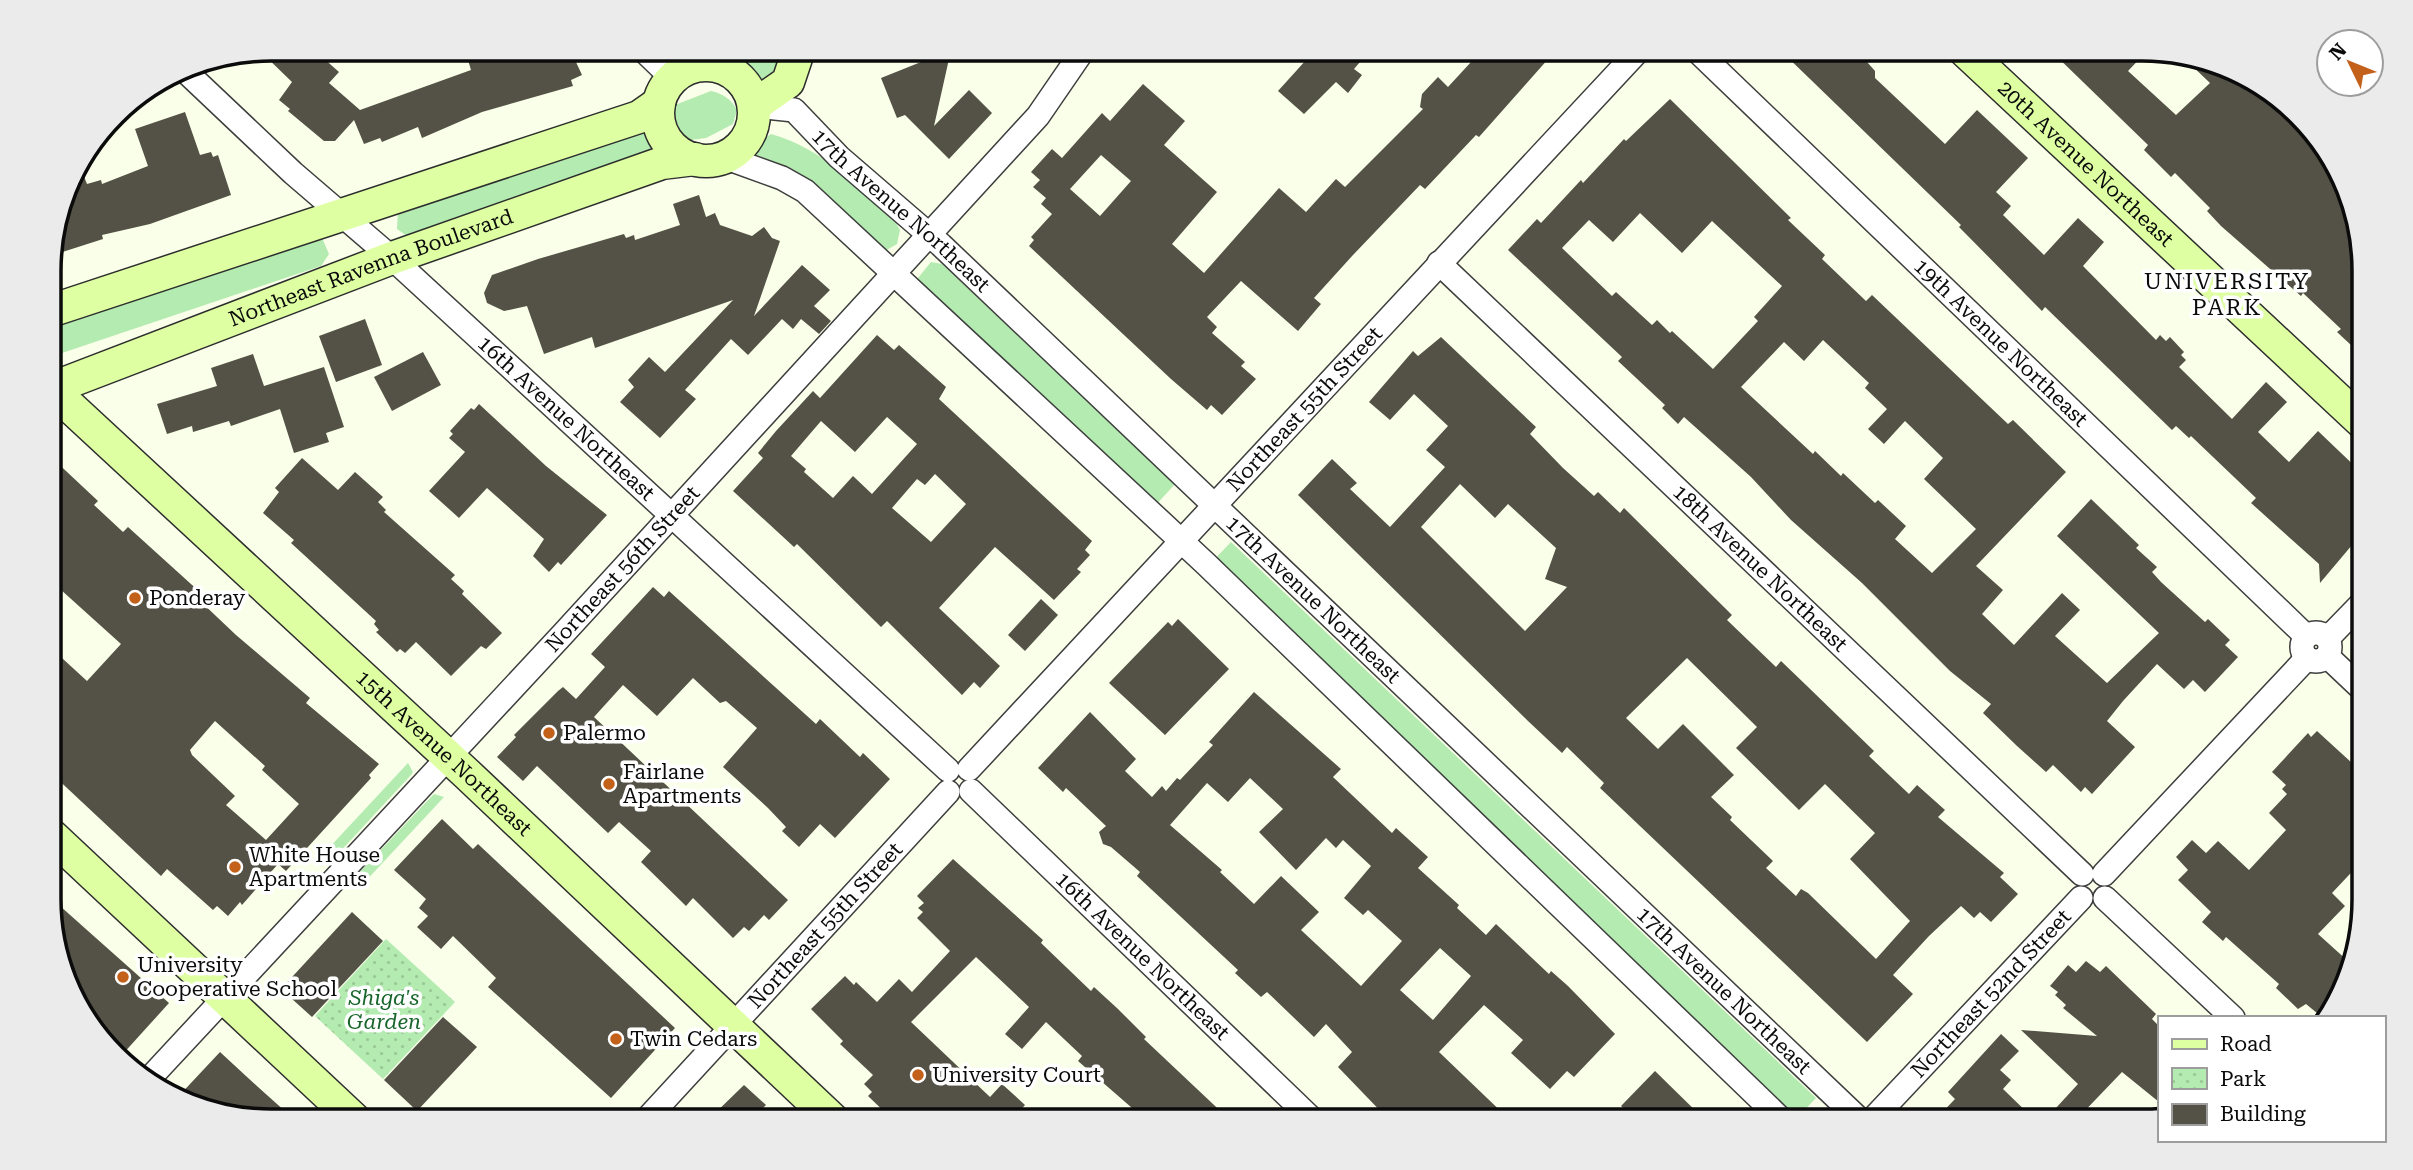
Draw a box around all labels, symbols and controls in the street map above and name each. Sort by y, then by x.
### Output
north arrow [2315,28,2385,98]
text: N [2325,38,2352,65]
street label: 20th Avenue Northeast [1993,76,2179,252]
street label: 17th Avenue Northeast [807,124,995,297]
street label: Northeast Ravenna Boulevard [225,204,517,331]
street label: 19th Avenue Northeast [1909,254,2093,432]
district label: UNIVERSITY PARK [2144,268,2310,321]
street label: Northeast 55th Street [1222,322,1387,496]
street label: 16th Avenue Northeast [473,331,660,506]
street label: 18th Avenue Northeast [1668,480,1852,657]
street label: Northeast 56th Street [541,481,705,657]
street label: 17th Avenue Northeast [1221,511,1405,688]
place label: Ponderay [149,586,246,610]
marker: Ponderay [127,590,143,606]
street label: 15th Avenue Northeast [351,665,537,841]
place label: Palermo [563,721,646,745]
marker: Palermo [541,725,557,741]
place label: Fairlane Apartments [623,760,741,808]
marker: Fairlane Apartments [601,776,617,792]
street label: Northeast 55th Street [743,838,907,1013]
place label: White House Apartments [249,843,380,891]
marker: White House Apartments [227,859,243,875]
street label: 16th Avenue Northeast [1051,867,1234,1045]
street label: 17th Avenue Northeast [1632,902,1816,1079]
street label: Northeast 52nd Street [1906,904,2076,1083]
place label: University Cooperative School [137,953,337,1001]
marker: University Cooperative School [115,969,131,985]
park label: Shiga's Garden [347,986,421,1034]
legend [2158,1016,2385,1142]
place label: Twin Cedars [630,1027,757,1051]
marker: Twin Cedars [608,1031,624,1047]
text: Road [2220,1032,2272,1056]
place label: University Court [932,1063,1101,1087]
marker: University Court [910,1067,926,1083]
text: Park [2220,1067,2266,1091]
text: Building [2220,1102,2306,1126]

